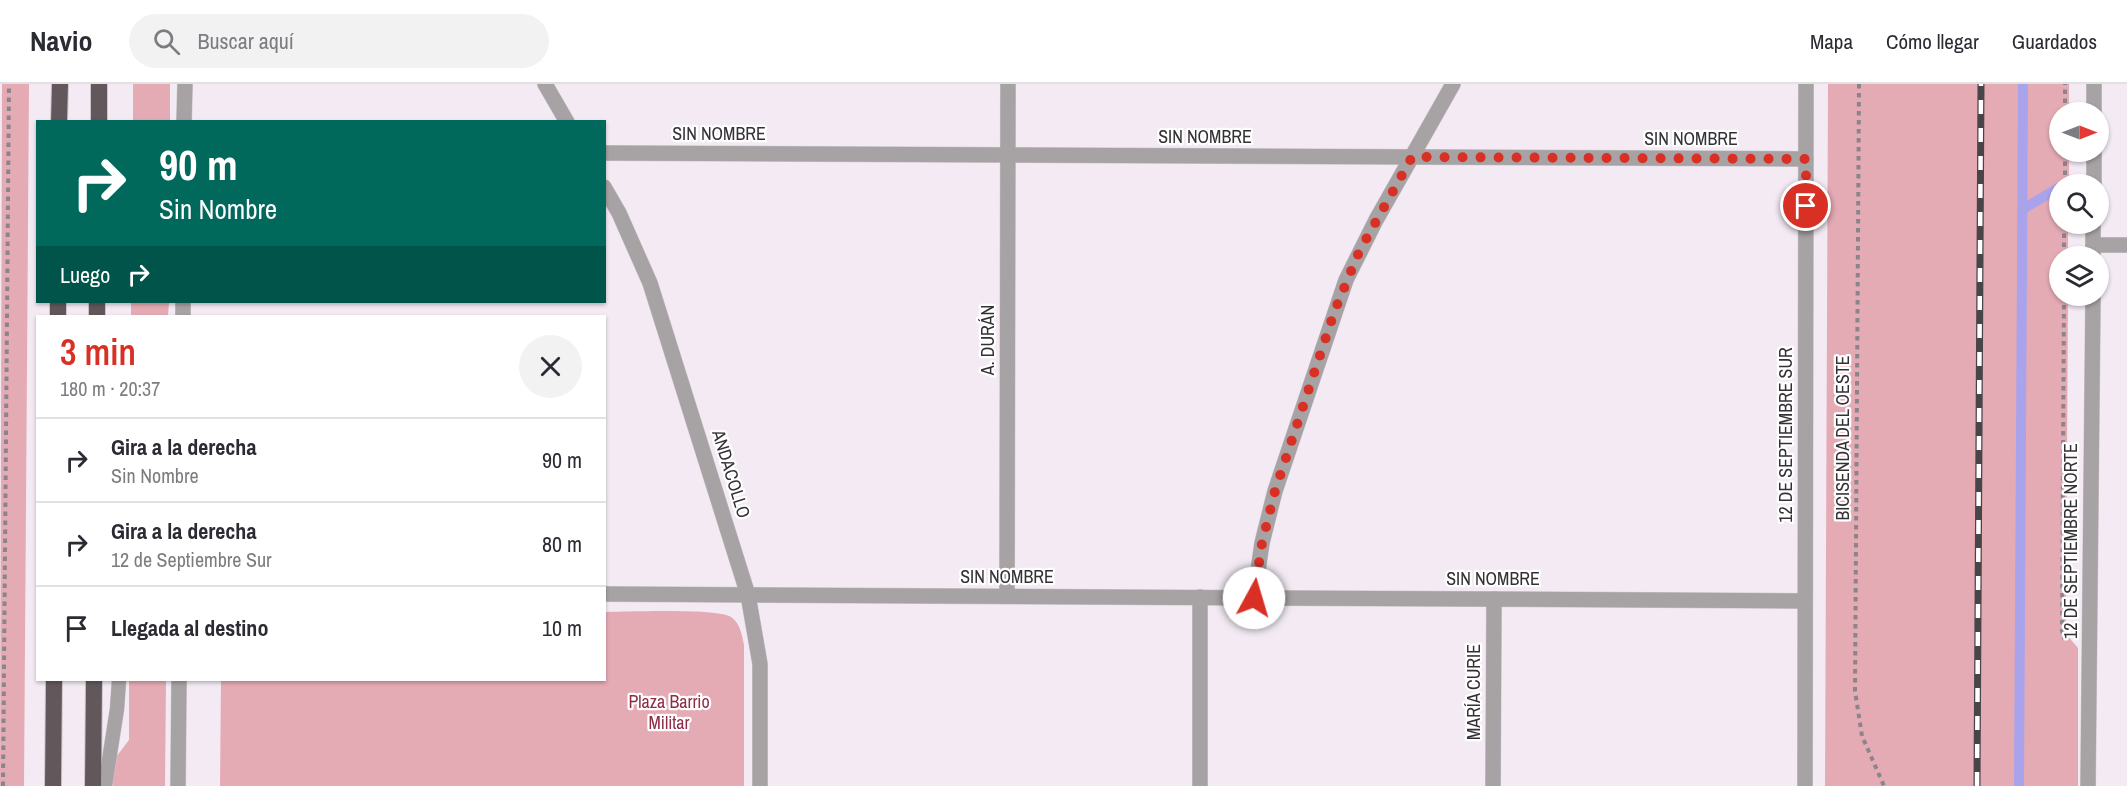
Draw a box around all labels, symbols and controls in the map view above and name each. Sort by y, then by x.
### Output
search box [129,14,549,68]
text: Navio [30,22,93,60]
icon: search [150,25,183,58]
text: Buscar aquí [198,26,294,56]
text: Mapa [1810,27,1853,56]
text: Cómo llegar [1886,27,1979,56]
text: Guardados [2012,27,2097,56]
north arrow [2049,102,2109,162]
map controls [2049,102,2109,306]
street label: SIN NOMBRE [672,121,766,146]
street label: SIN NOMBRE [1158,124,1252,149]
street label: SIN NOMBRE [1644,126,1738,151]
text: 90 m [159,137,238,193]
icon: right [60,144,138,222]
button: search [2049,174,2109,234]
pin [1780,180,1831,231]
icon: arrive [1789,189,1822,222]
text: Sin Nombre [159,191,277,227]
button: layers [2049,246,2109,306]
icon: right [122,258,155,291]
text: Luego [60,260,110,290]
street label: A. DURÁN [975,305,1000,376]
text: 3 min [60,328,136,376]
button: close [519,335,582,398]
street label: 12 DE SEPTIEMBRE SUR [1773,347,1798,523]
street label: BICISENDA DEL OESTE [1830,355,1855,521]
text: 180 m · 20:37 [60,375,160,402]
street label: ANDACOLLO [706,426,757,521]
text: Gira a la derecha [111,432,256,462]
street label: 12 DE SEPTIEMBRE NORTE [2058,443,2083,639]
icon: right [60,444,93,477]
text: 90 m [542,445,582,475]
text: Sin Nombre [111,462,199,489]
text: Gira a la derecha [111,516,256,546]
icon: right [60,528,93,561]
text: 80 m [542,529,582,559]
text: 12 de Septiembre Sur [111,546,271,573]
street label: SIN NOMBRE [960,564,1054,589]
position arrow [1222,566,1286,630]
street label: SIN NOMBRE [1446,566,1540,591]
icon: arrive [60,612,93,645]
text: Llegada al destino [111,613,268,643]
text: 10 m [542,613,582,643]
street label: MARÍA CURIE [1461,644,1486,740]
park label: Plaza Barrio Militar [628,689,710,735]

